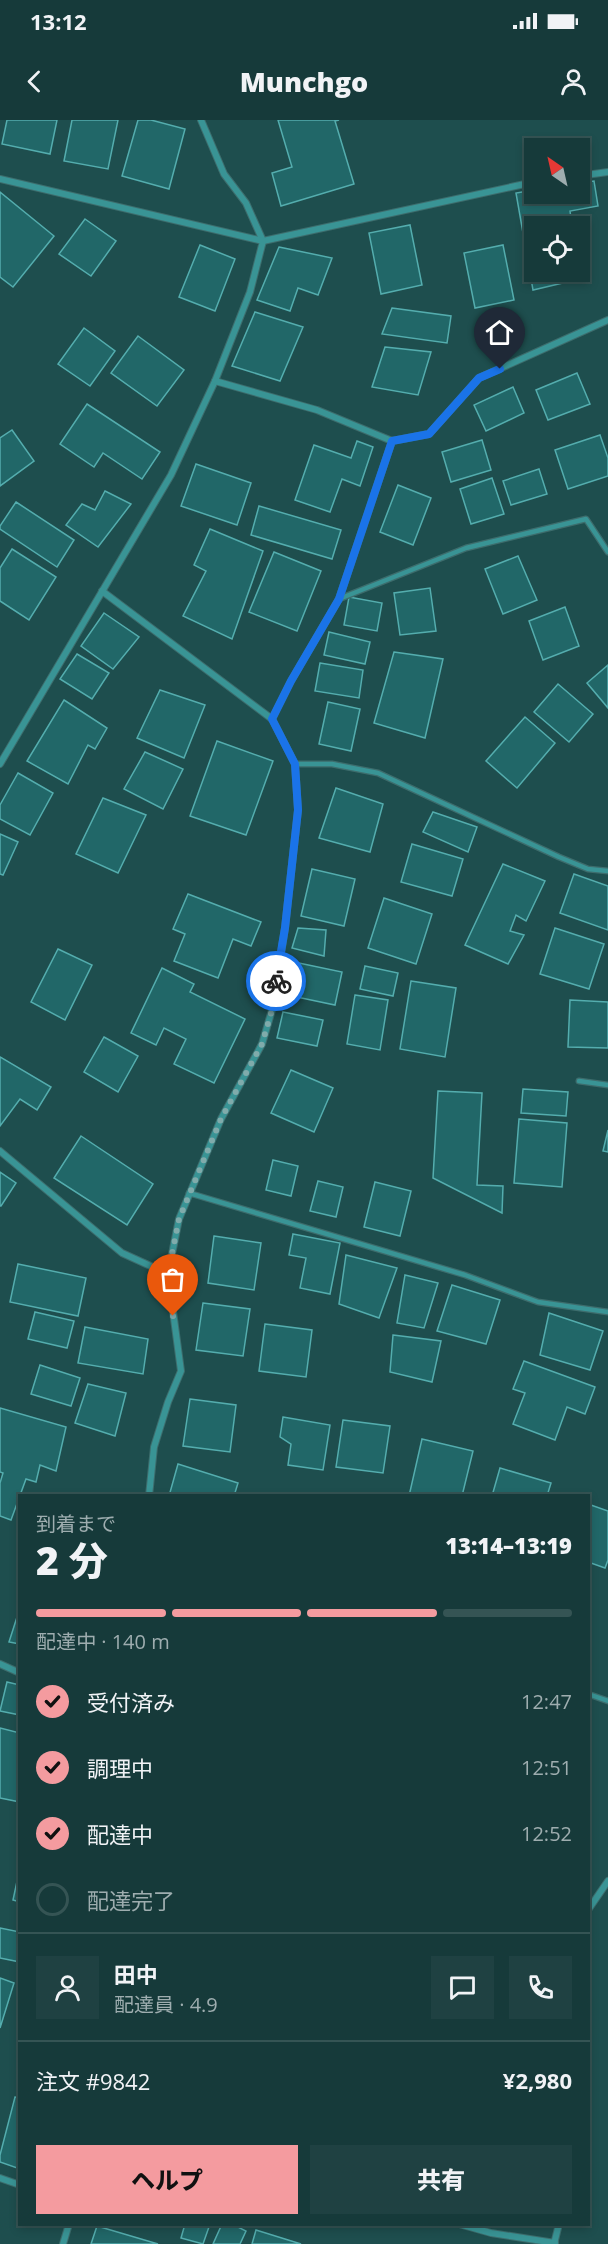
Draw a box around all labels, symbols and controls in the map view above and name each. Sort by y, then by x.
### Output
text: 13:12 [30,6,87,36]
text: Munchgo [240,63,368,100]
icon: back [18,65,51,98]
icon: person [557,65,590,98]
north arrow [524,138,590,204]
map controls [524,138,590,282]
button: locate [524,216,590,282]
pin [474,307,525,369]
icon: home [483,316,516,349]
courier [246,951,306,1011]
icon: bike [260,965,293,998]
pin [147,1254,198,1316]
icon: bag [156,1263,189,1296]
text: 到着まで [36,1510,116,1537]
text: 13:14–13:19 [445,1530,572,1560]
text: 2 分 [36,1533,108,1586]
text: 配達中 · 140 m [36,1628,170,1655]
icon: check [36,1685,69,1718]
text: 受付済み [87,1687,175,1717]
text: 12:47 [521,1688,572,1715]
icon: check [36,1751,69,1784]
text: 調理中 [87,1753,153,1783]
text: 12:51 [521,1754,572,1781]
icon: check [36,1817,69,1850]
text: 配達中 [87,1819,153,1849]
text: 12:52 [521,1820,572,1847]
text: 配達完了 [87,1885,175,1915]
button: person [36,1956,99,2019]
button: chat [431,1956,494,2019]
button: phone [509,1956,572,2019]
text: 田中 [114,1959,158,1989]
text: 配達員 · 4.9 [114,1991,218,2018]
text: ¥2,980 [503,2065,572,2095]
text: 注文 #9842 [36,2066,150,2096]
button: ヘルプ [36,2145,298,2214]
button: 共有 [310,2145,572,2214]

